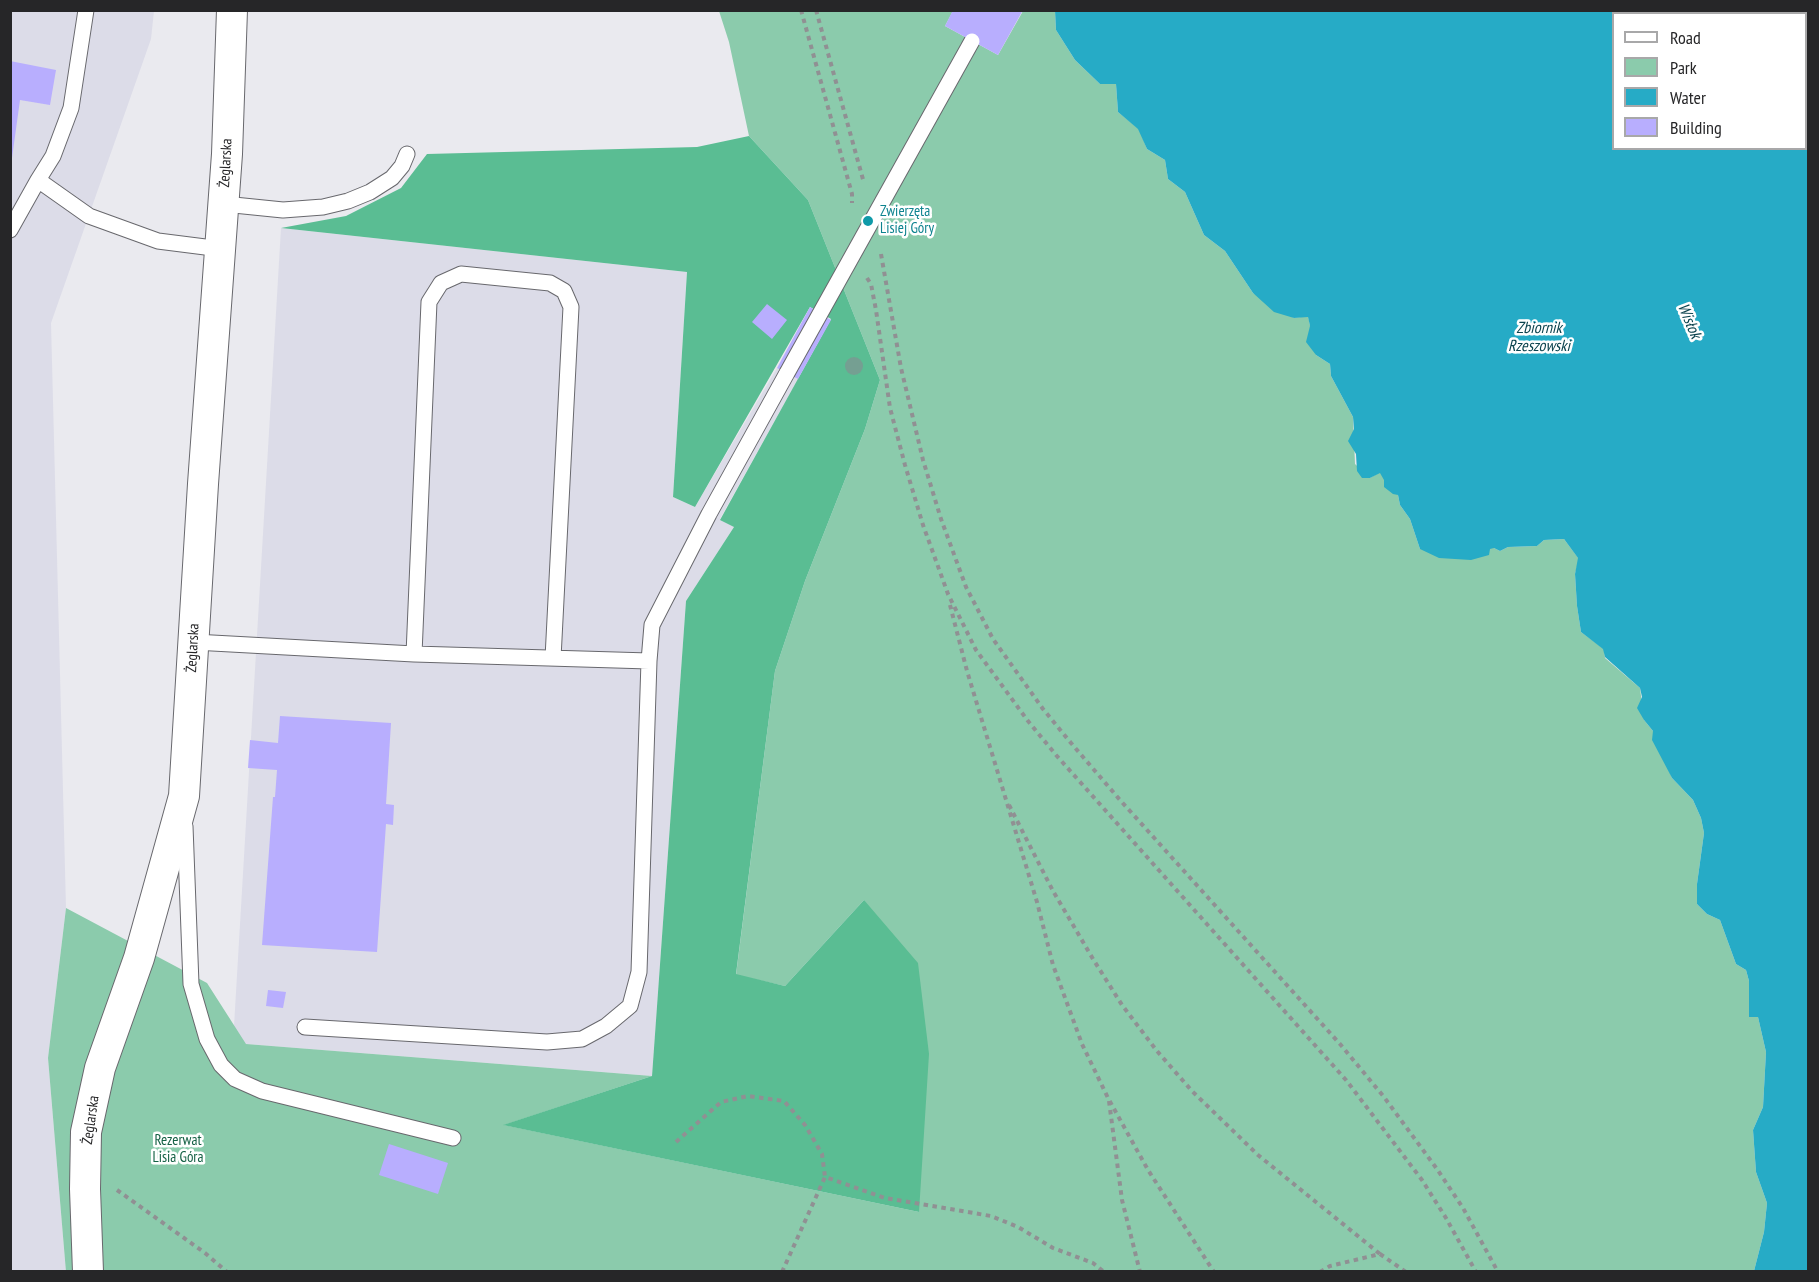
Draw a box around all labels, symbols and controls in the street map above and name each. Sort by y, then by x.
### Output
legend [1612,12,1807,150]
text: Road [1670,26,1701,49]
text: Park [1670,56,1697,79]
text: Water [1670,86,1706,109]
text: Building [1670,116,1722,139]
street label: Żeglarska [216,138,236,188]
place label: Zwierzęta Lisiej Góry [880,203,934,238]
marker: Zwierzęta Lisiej Góry [861,214,875,228]
water label: Wisłok [1673,300,1705,342]
water label: Zbiornik Rzeszowski [1508,318,1570,356]
street label: Żeglarska [183,623,203,673]
street label: Żeglarska [79,1094,103,1146]
park label: Rezerwat Lisia Góra [153,1132,203,1167]

